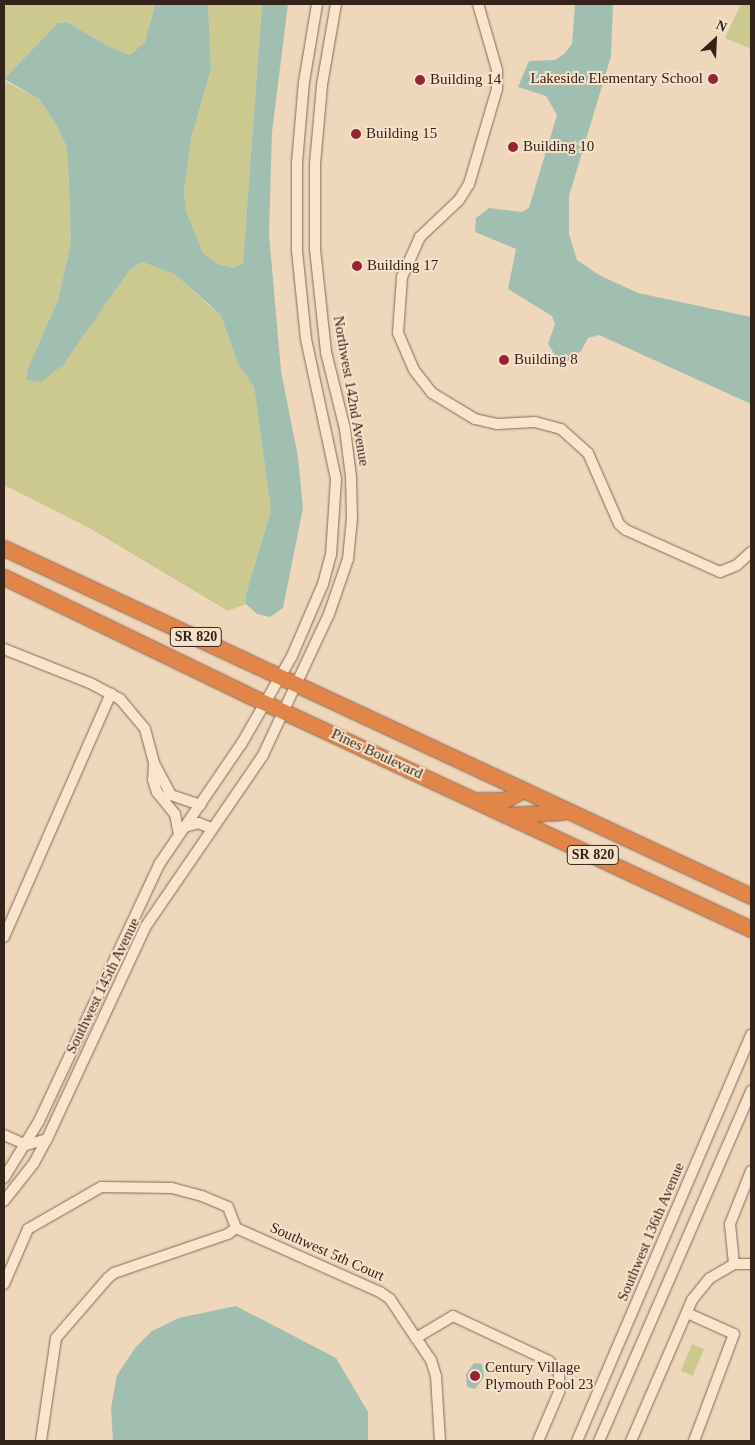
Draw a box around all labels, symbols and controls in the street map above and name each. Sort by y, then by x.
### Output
north arrow [690,15,740,65]
text: N [714,17,729,35]
place label: Lakeside Elementary School [531,70,703,88]
place label: Building 14 [430,71,501,89]
marker: Lakeside Elementary School [707,73,719,85]
marker: Building 14 [414,74,426,86]
place label: Building 15 [366,125,437,143]
marker: Building 15 [350,128,362,140]
place label: Building 10 [523,138,594,156]
marker: Building 10 [507,141,519,153]
place label: Building 17 [367,257,438,275]
marker: Building 17 [351,260,363,272]
street label: Northwest 142nd Avenue [329,314,373,468]
place label: Building 8 [514,351,578,369]
marker: Building 8 [498,354,510,366]
road number: SR 820 [170,626,222,649]
street label: Pines Boulevard [328,725,426,783]
road number: SR 820 [567,844,619,866]
street label: Southwest 145th Avenue [62,915,144,1057]
street label: Southwest 136th Avenue [613,1160,689,1304]
street label: Southwest 5th Court [267,1219,387,1285]
place label: Century Village Plymouth Pool 23 [485,1358,593,1393]
marker: Century Village Plymouth Pool 23 [469,1370,481,1382]

